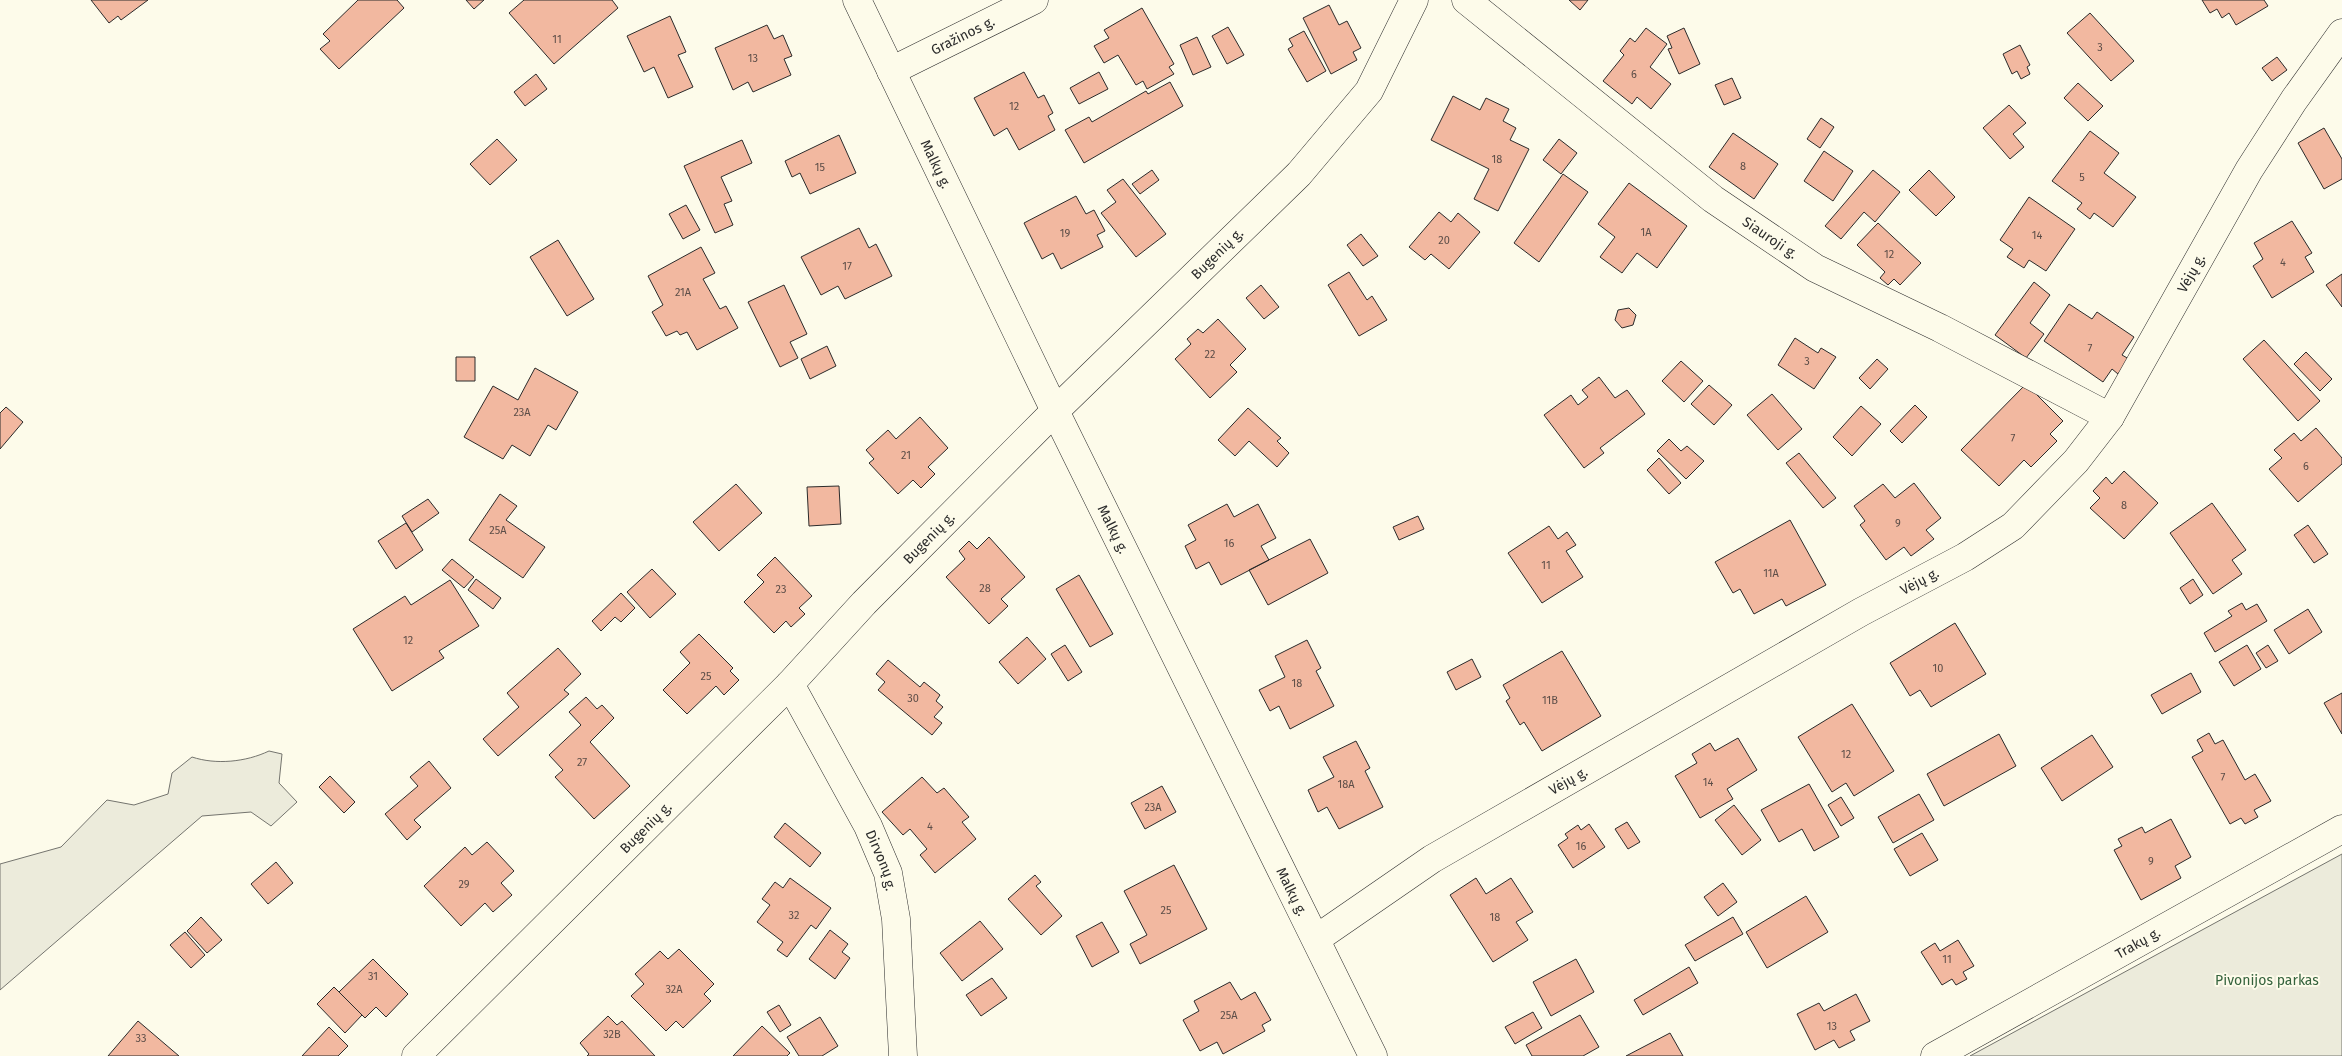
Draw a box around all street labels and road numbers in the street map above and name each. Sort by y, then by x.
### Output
street label: Gražinos g. [928,13,997,59]
street label: Malkų g. [917,137,955,191]
street label: Siauroji g. [1739,213,1800,263]
street label: Bugenių g. [1188,225,1247,283]
street label: Vėjų g. [2174,251,2209,296]
street label: Malkų g. [1094,502,1132,557]
street label: Bugenių g. [900,509,958,568]
street label: Vėjų g. [1897,564,1942,599]
street label: Vėjų g. [1546,763,1591,799]
street label: Bugenių g. [617,799,675,857]
street label: Dirvonų g. [862,827,899,892]
street label: Malkų g. [1272,865,1311,919]
street label: Trakų g. [2112,924,2163,963]

